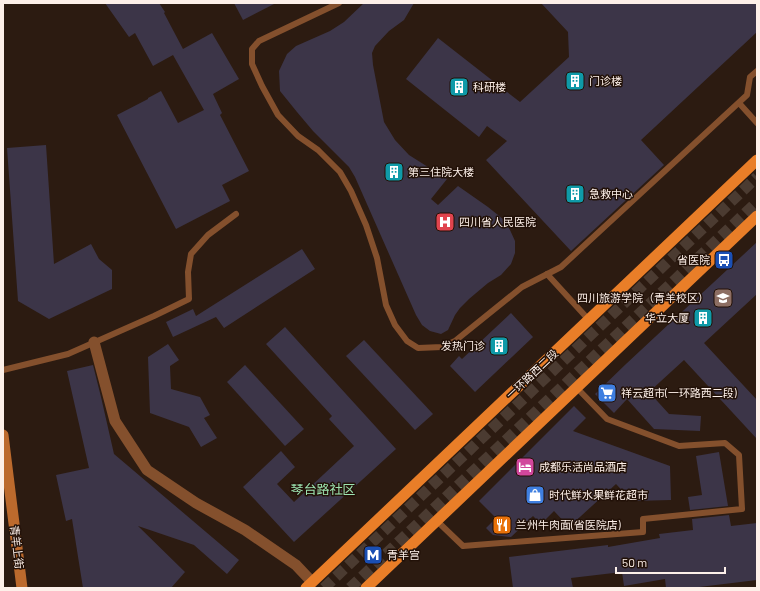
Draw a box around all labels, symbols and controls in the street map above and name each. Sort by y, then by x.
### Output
building icon: 门诊楼 [564,70,586,92]
place label: 门诊楼 [589,74,622,87]
building icon: 科研楼 [448,76,470,98]
place label: 科研楼 [473,80,506,93]
building icon: 第三住院大楼 [383,161,405,183]
place label: 第三住院大楼 [408,165,474,178]
building icon: 急救中心 [564,183,586,205]
place label: 急救中心 [589,187,633,200]
hospital icon: 四川省人民医院 [434,211,456,233]
place label: 四川省人民医院 [459,215,536,228]
bus stop icon: 省医院 [713,249,735,271]
place label: 省医院 [677,253,710,266]
school or university icon: 四川旅游学院（青羊校区） [712,287,734,309]
place label: 四川旅游学院（青羊校区） [577,291,709,304]
building icon: 华立大厦 [692,307,714,329]
place label: 华立大厦 [645,311,689,324]
building icon: 发热门诊 [488,335,510,357]
place label: 发热门诊 [441,339,485,352]
street label: 一环路西二段 [503,346,560,401]
supermarket icon: 祥云超市(一环路西二段) [596,382,618,404]
place label: 祥云超市(一环路西二段) [621,386,737,399]
hotel icon: 成都乐活尚品酒店 [514,456,536,478]
place label: 成都乐活尚品酒店 [539,460,627,473]
district label: 琴台路社区 [290,481,356,497]
shop icon: 时代鲜水果鲜花超市 [524,484,546,506]
place label: 时代鲜水果鲜花超市 [549,488,648,501]
restaurant icon: 兰州牛肉面(省医院店) [491,514,513,536]
place label: 兰州牛肉面(省医院店) [516,518,621,531]
street label: 青羊上街 [8,524,27,570]
metro station icon: 青羊宫 [362,544,384,566]
place label: 青羊宫 [387,548,420,561]
scale bar [616,549,725,575]
text: 50 m [622,555,647,569]

